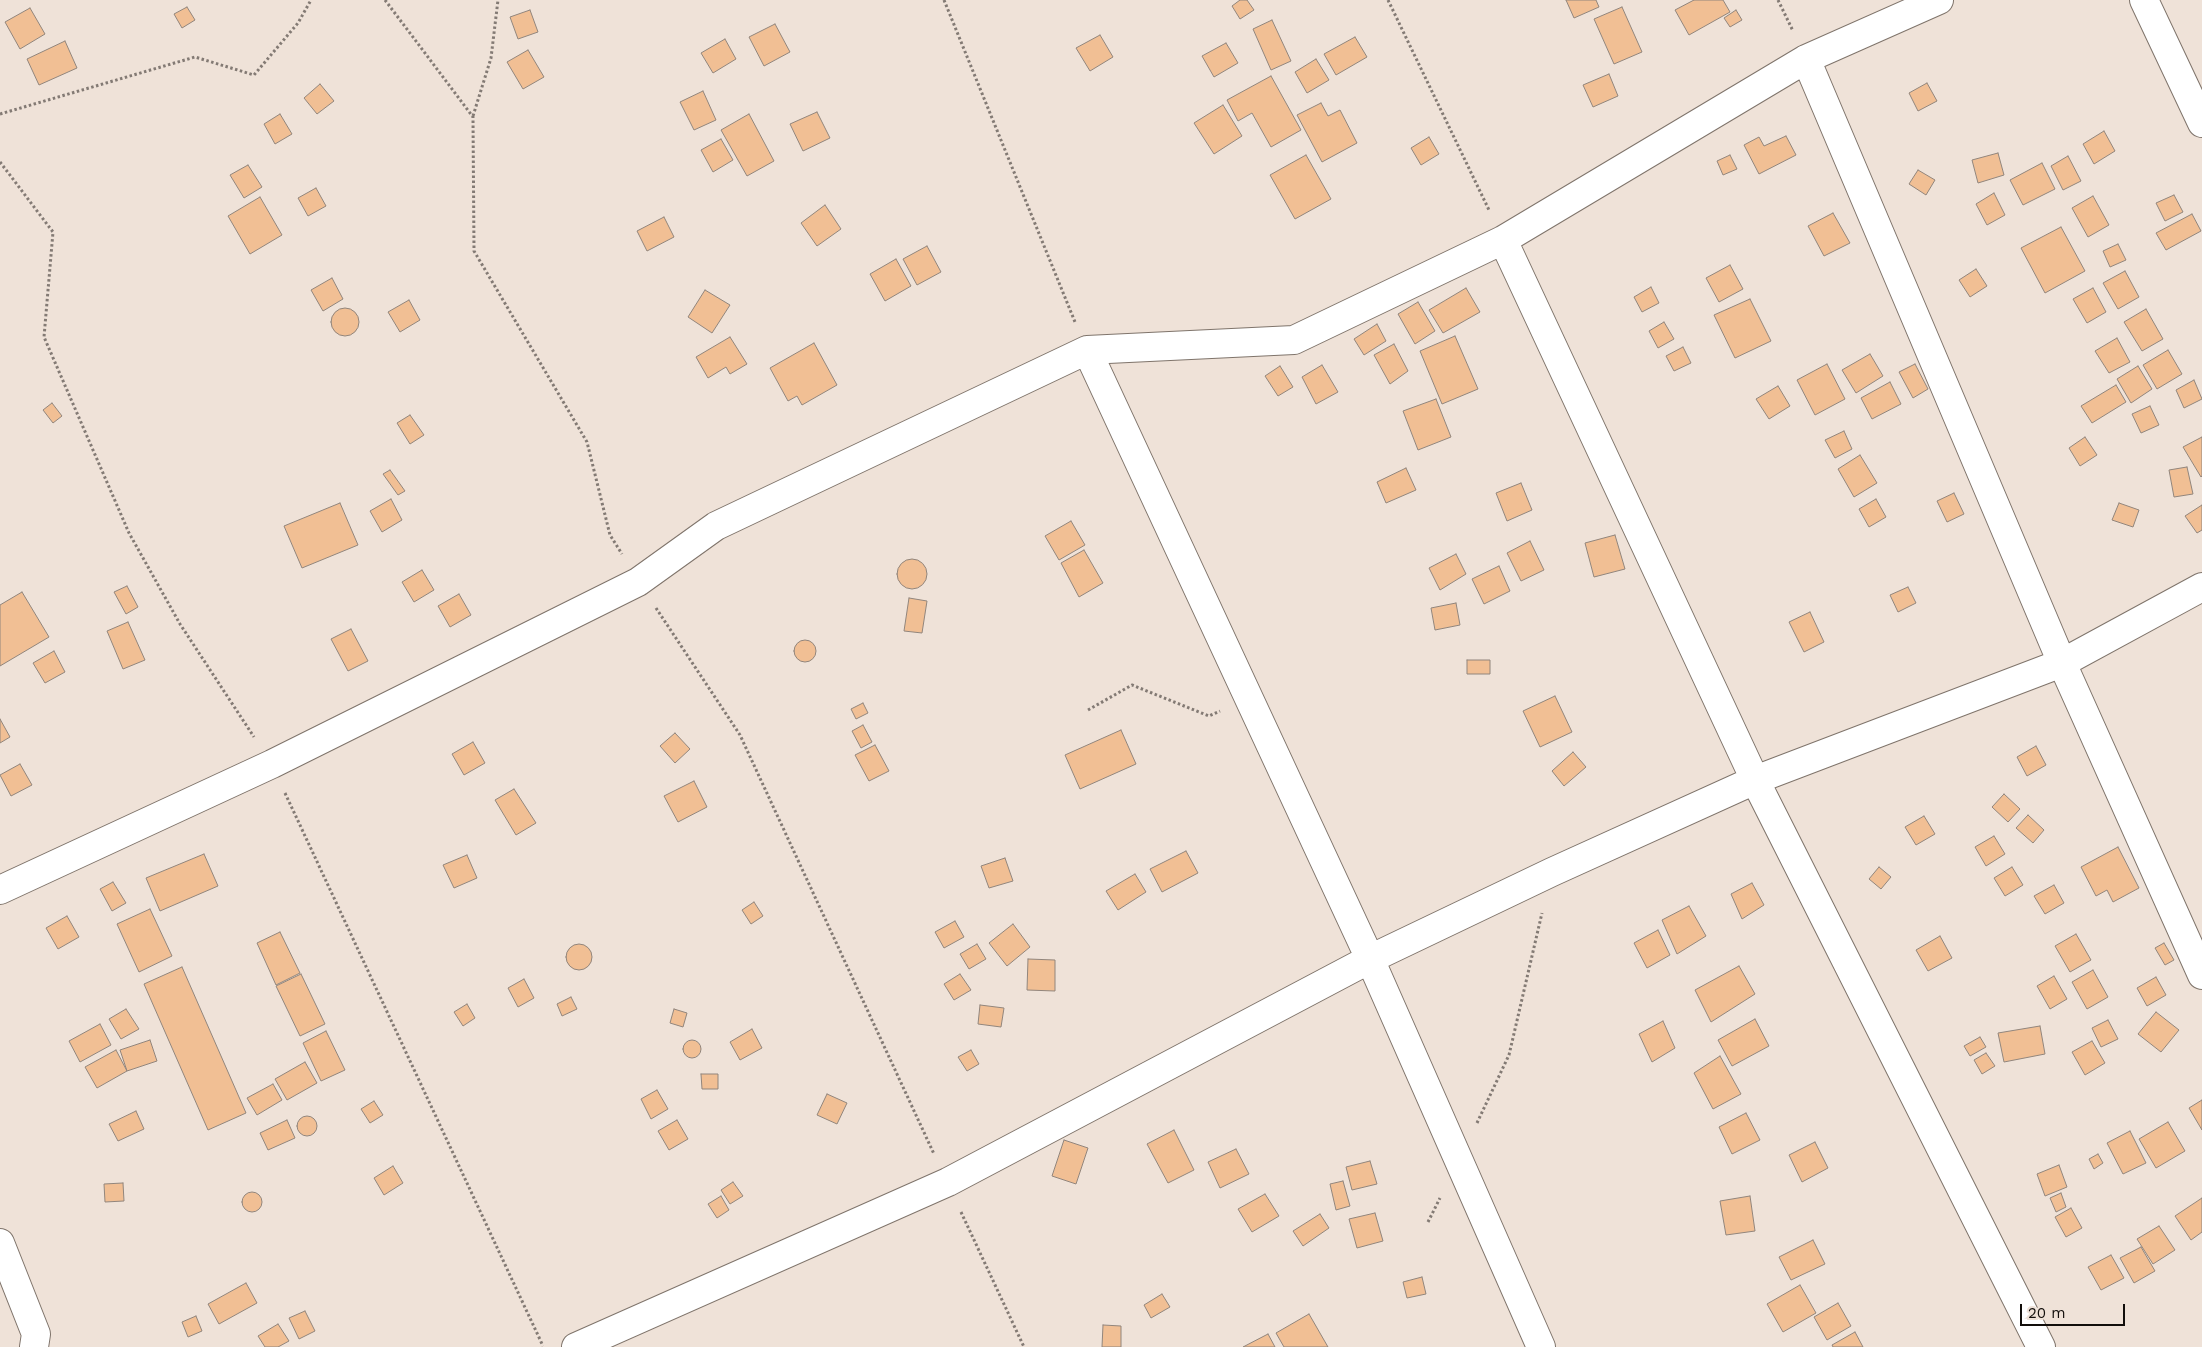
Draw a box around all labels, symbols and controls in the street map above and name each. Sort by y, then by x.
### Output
scale bar [2022,1294,2127,1326]
text: 20 m [2028,1304,2066,1322]

